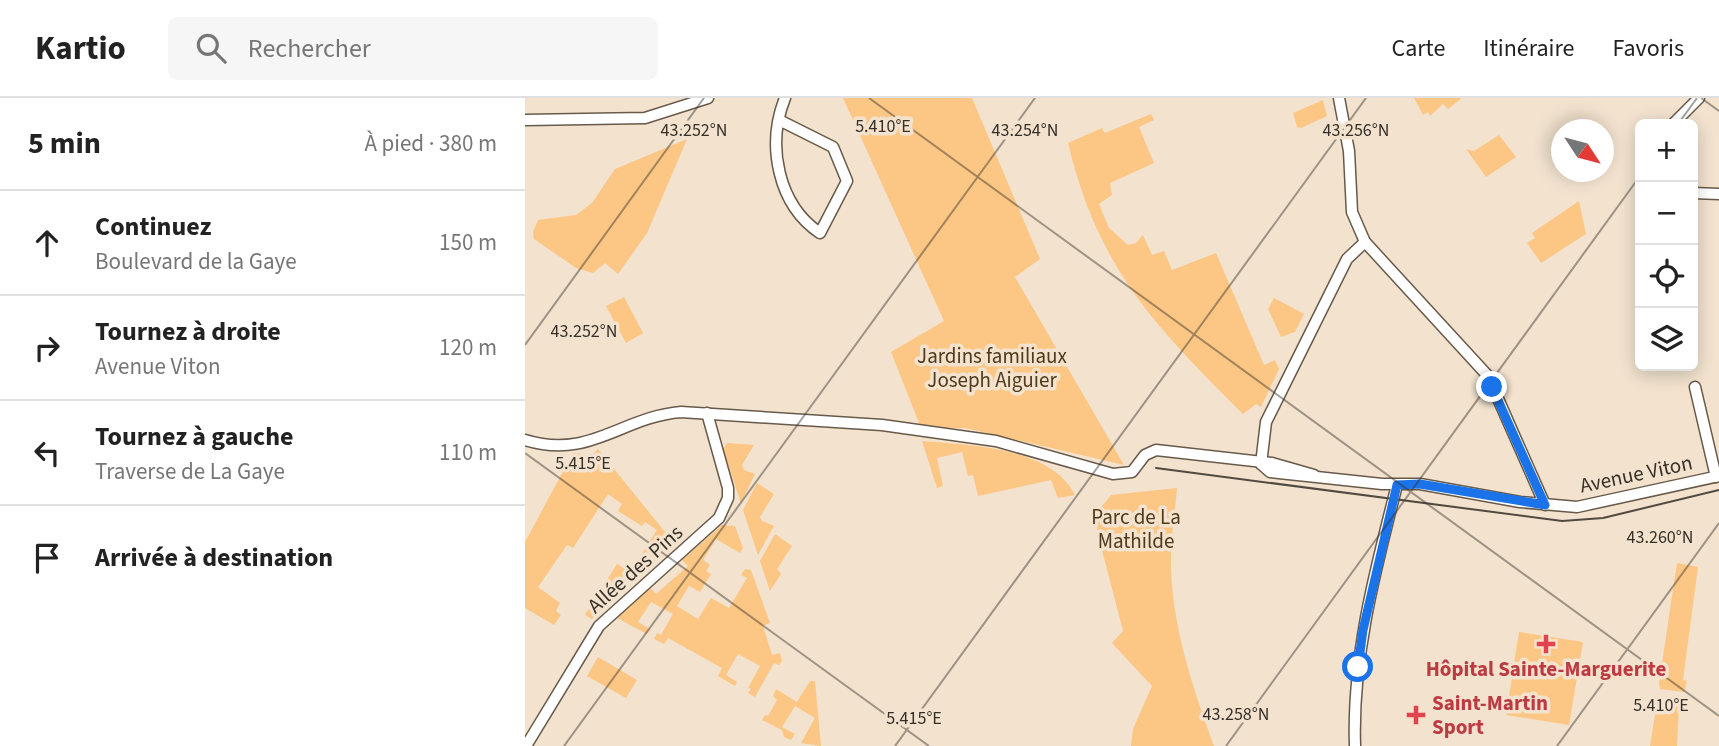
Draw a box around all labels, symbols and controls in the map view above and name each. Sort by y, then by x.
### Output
search box [168,17,658,80]
text: Kartio [35,25,126,72]
icon: search [192,29,230,67]
text: Rechercher [248,30,371,67]
text: Carte [1391,31,1445,66]
text: Itinéraire [1483,31,1574,66]
text: Favoris [1612,31,1684,66]
text: 5.410°E [855,114,911,139]
text: 43.252°N [661,118,727,143]
text: 43.254°N [992,118,1058,143]
text: 43.256°N [1323,118,1389,143]
north arrow [1551,119,1614,182]
map controls [1635,119,1698,371]
button: + [1635,119,1698,182]
text: 5 min [28,122,101,165]
text: À pied · 380 m [364,127,497,160]
button: − [1635,182,1698,245]
text: Continuez [95,208,211,245]
icon: ahead [28,224,66,262]
text: 150 m [439,226,497,259]
text: Boulevard de la Gaye [95,245,297,278]
button: locate [1635,245,1698,308]
button: layers [1635,308,1698,371]
text: Tournez à droite [95,313,281,350]
text: 43.252°N [551,319,617,344]
icon: right [28,329,66,367]
text: 120 m [439,331,497,364]
park label: Jardins familiaux Joseph Aiguier [917,341,1068,395]
text: Avenue Viton [95,350,221,383]
route end [1476,371,1507,402]
text: Tournez à gauche [95,418,294,455]
icon: left [28,434,66,472]
text: 110 m [439,436,497,469]
street label: Avenue Viton [1577,447,1695,501]
text: 5.415°E [555,451,611,476]
text: Traverse de La Gaye [95,455,285,488]
park label: Parc de La Mathilde [1091,502,1181,556]
street label: Allée des Pins [581,518,690,620]
text: 43.260°N [1627,525,1693,550]
icon: arrive [28,539,66,577]
text: Arrivée à destination [95,539,333,576]
marker: Hôpital Sainte-Marguerite [1536,634,1556,654]
route start [1342,651,1373,682]
place label: Hôpital Sainte-Marguerite [1426,654,1666,684]
place label: Saint-Martin Sport [1432,688,1548,742]
text: 5.410°E [1633,693,1689,718]
text: 43.258°N [1203,702,1269,727]
marker: Saint-Martin Sport [1406,705,1426,725]
text: 5.415°E [886,706,942,731]

